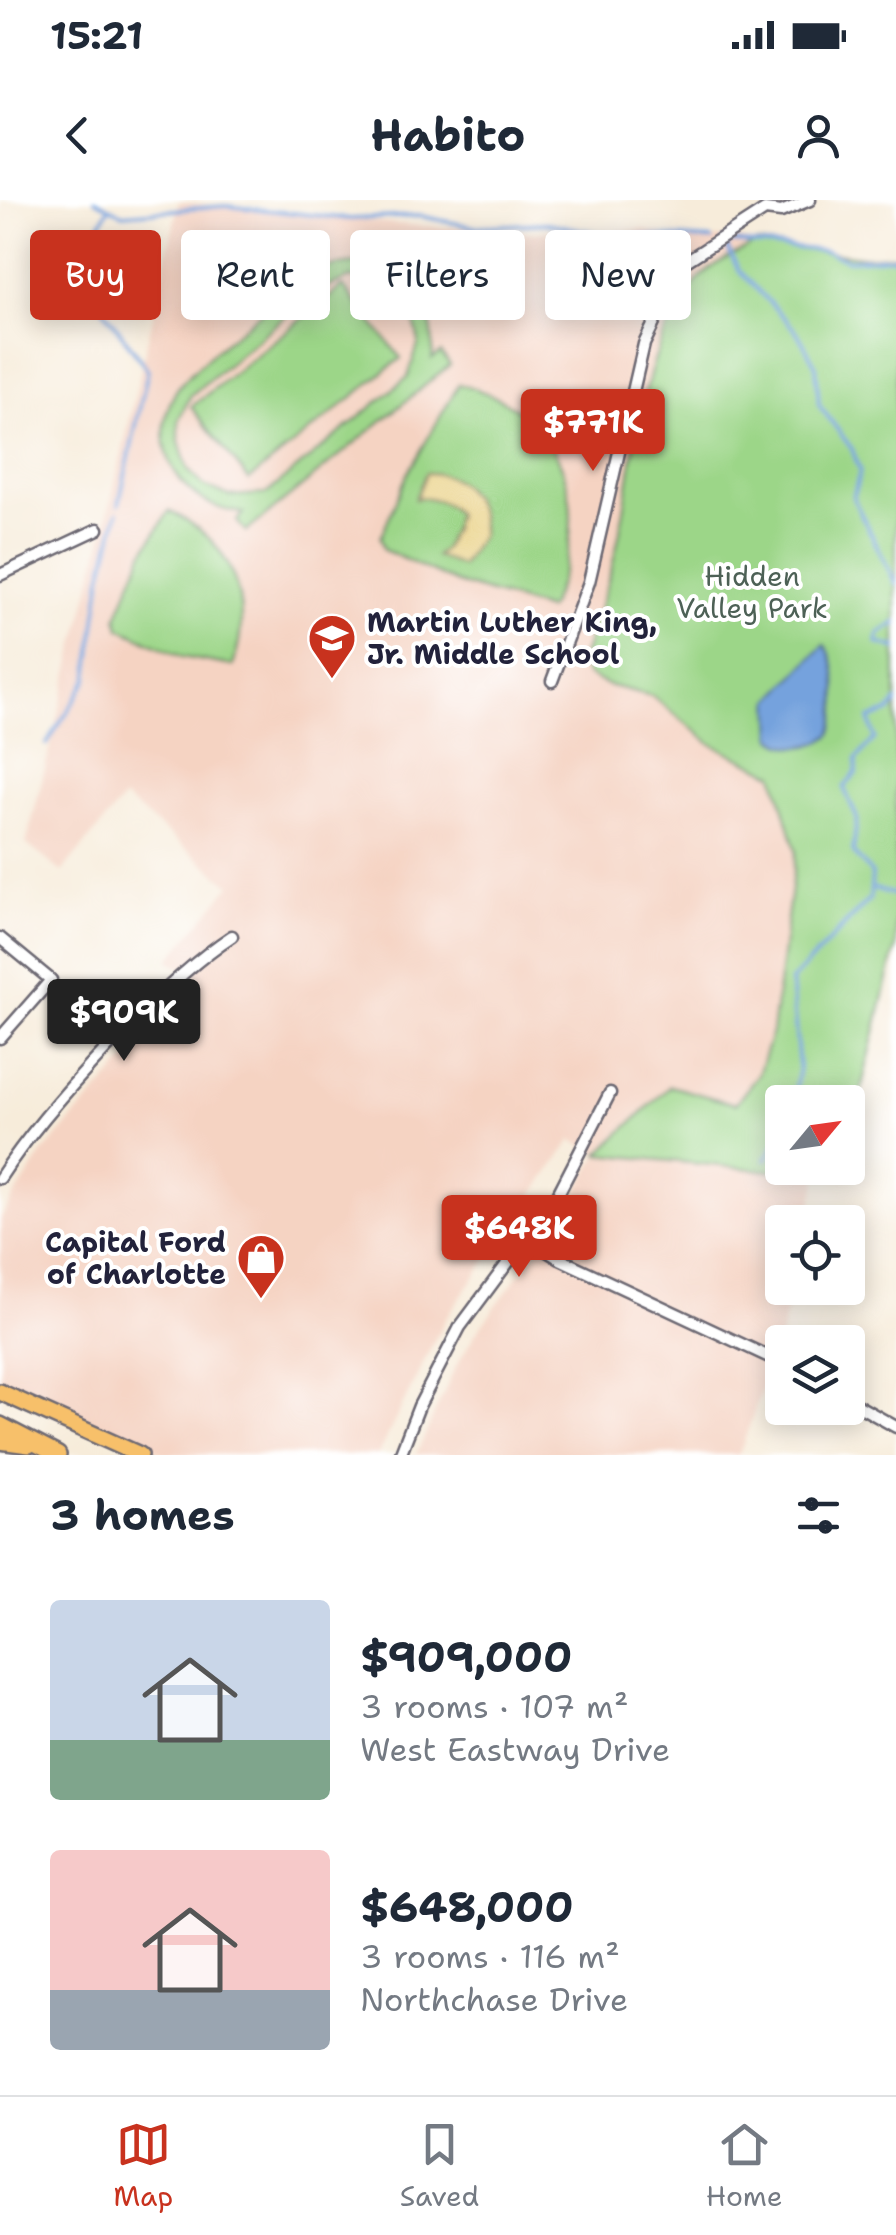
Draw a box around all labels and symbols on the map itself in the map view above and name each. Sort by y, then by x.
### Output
pin: $771K [523,389,663,474]
park label: Hidden Valley Park [676,557,828,627]
place label: Martin Luther King, Jr. Middle School [367,603,657,673]
school or university icon: Martin Luther King, Jr. Middle School [306,612,358,680]
pin: $909K [54,979,194,1064]
north arrow [765,1085,865,1185]
pin: $648K [449,1195,589,1280]
place label: Capital Ford of Charlotte [45,1223,226,1293]
shop icon: Capital Ford of Charlotte [235,1232,287,1300]

